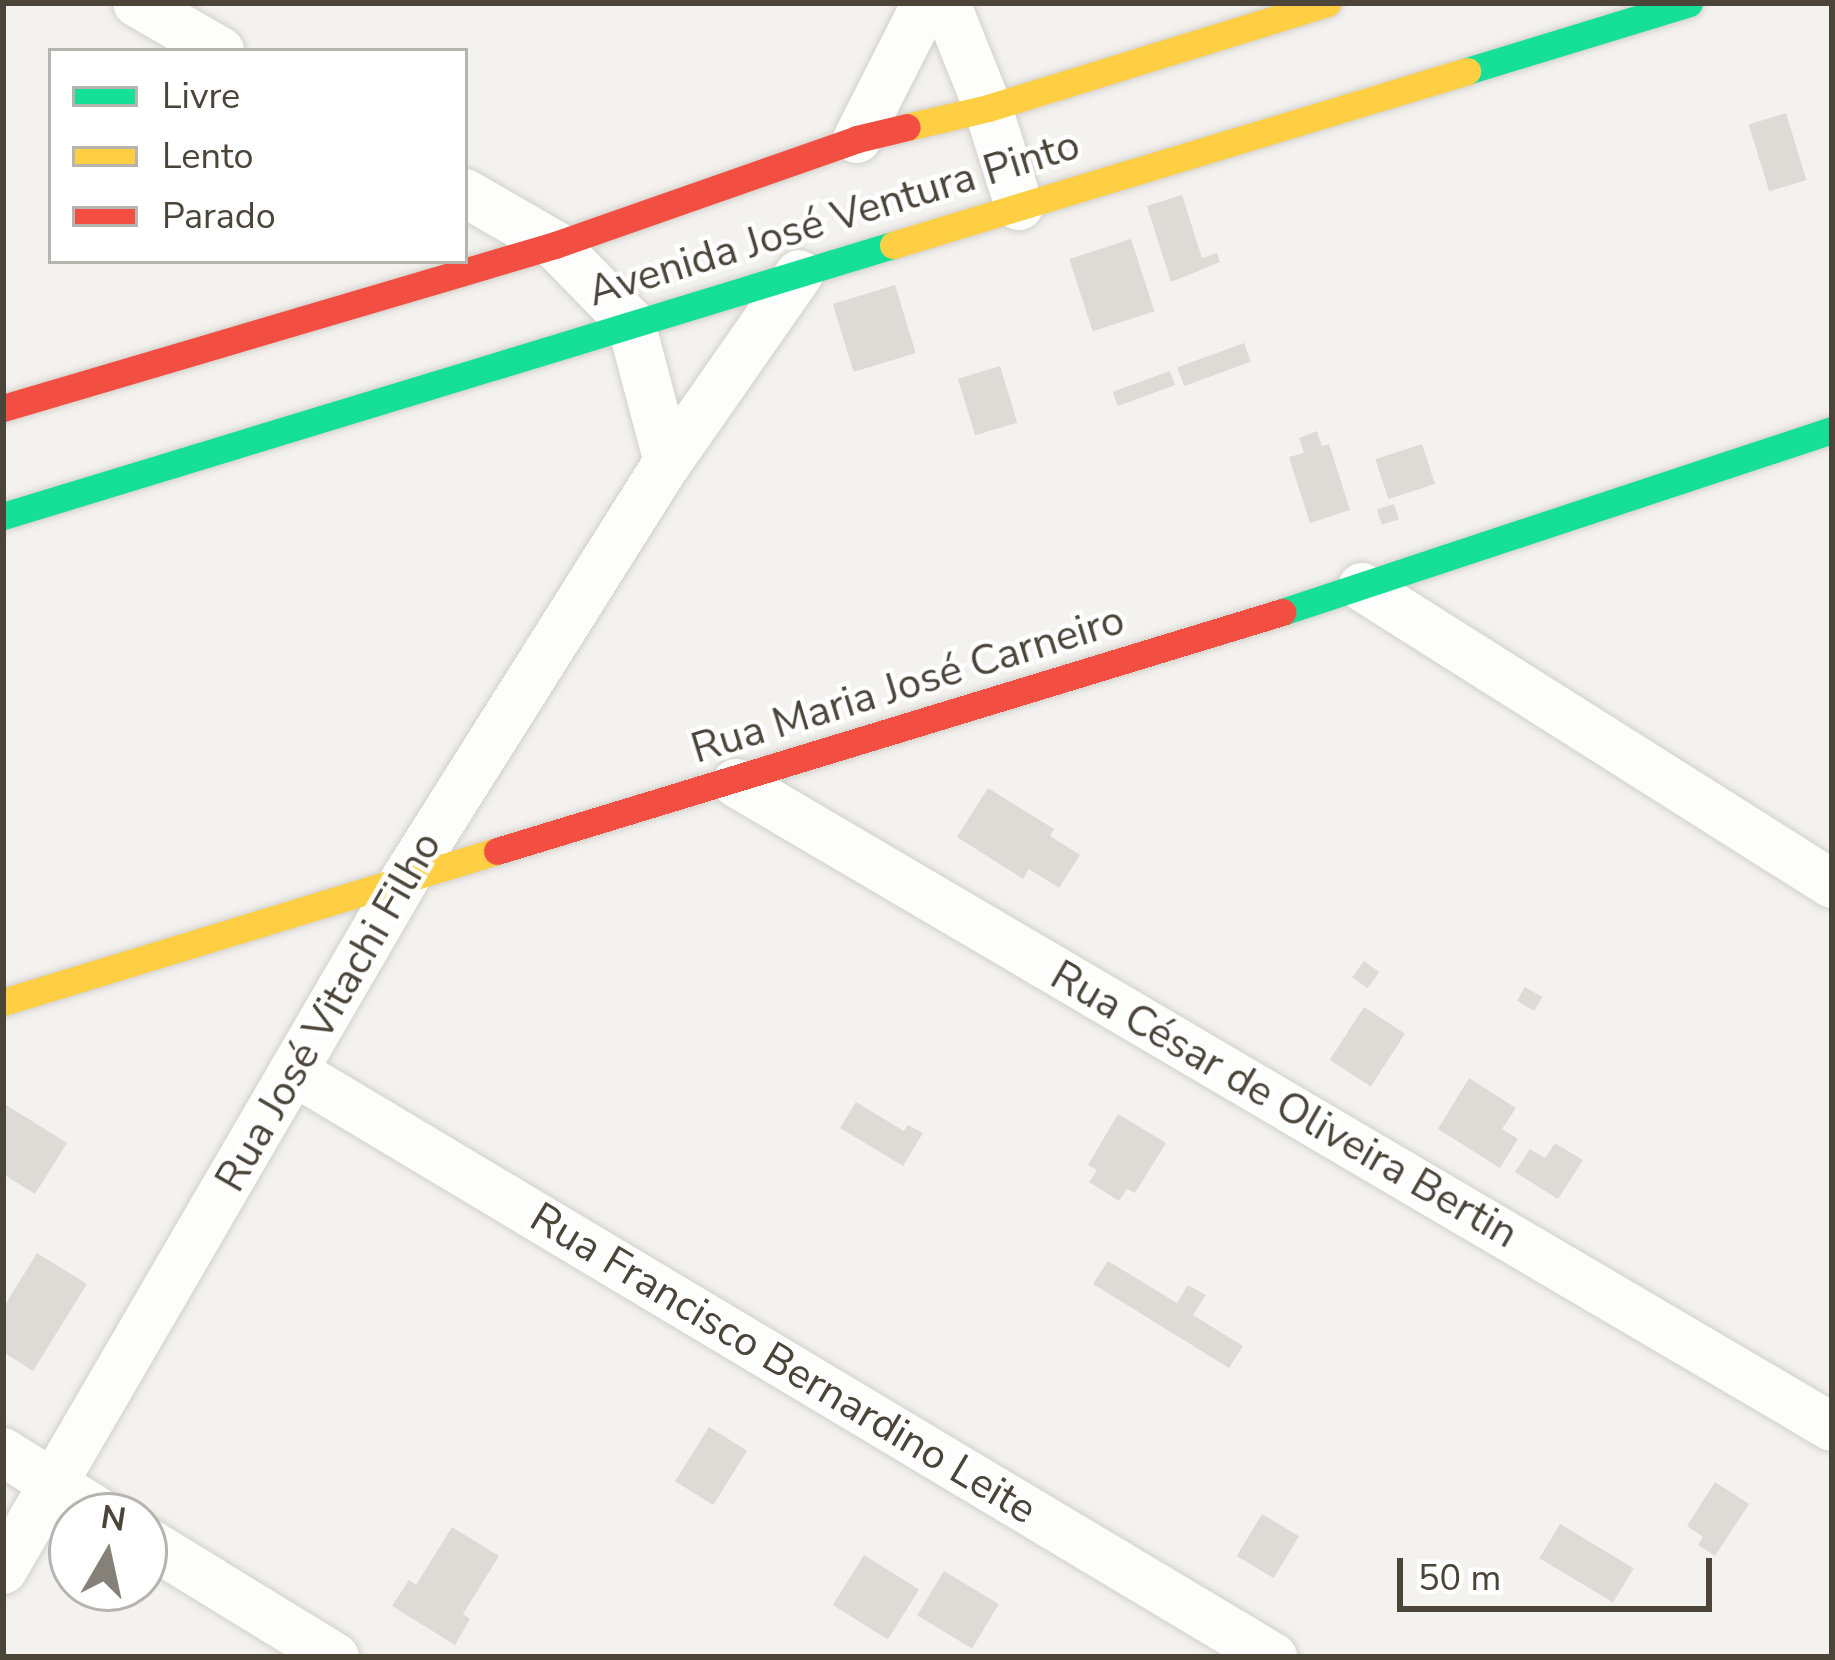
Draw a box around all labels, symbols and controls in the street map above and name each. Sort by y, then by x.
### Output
legend [48,48,468,264]
text: Livre [162,72,240,121]
street label: Avenida José Ventura Pinto [582,120,1086,318]
text: Lento [162,132,253,181]
text: Parado [162,192,276,241]
street label: Rua Maria José Carneiro [685,595,1131,775]
street label: Rua José Vitachi Filho [205,823,453,1201]
street label: Rua César de Oliveira Bertin [1042,951,1526,1259]
street label: Rua Francisco Bernardino Leite [521,1193,1045,1535]
north arrow [48,1492,168,1612]
text: N [98,1495,129,1543]
scale bar [1403,1534,1718,1608]
text: 50 m [1418,1554,1501,1603]

